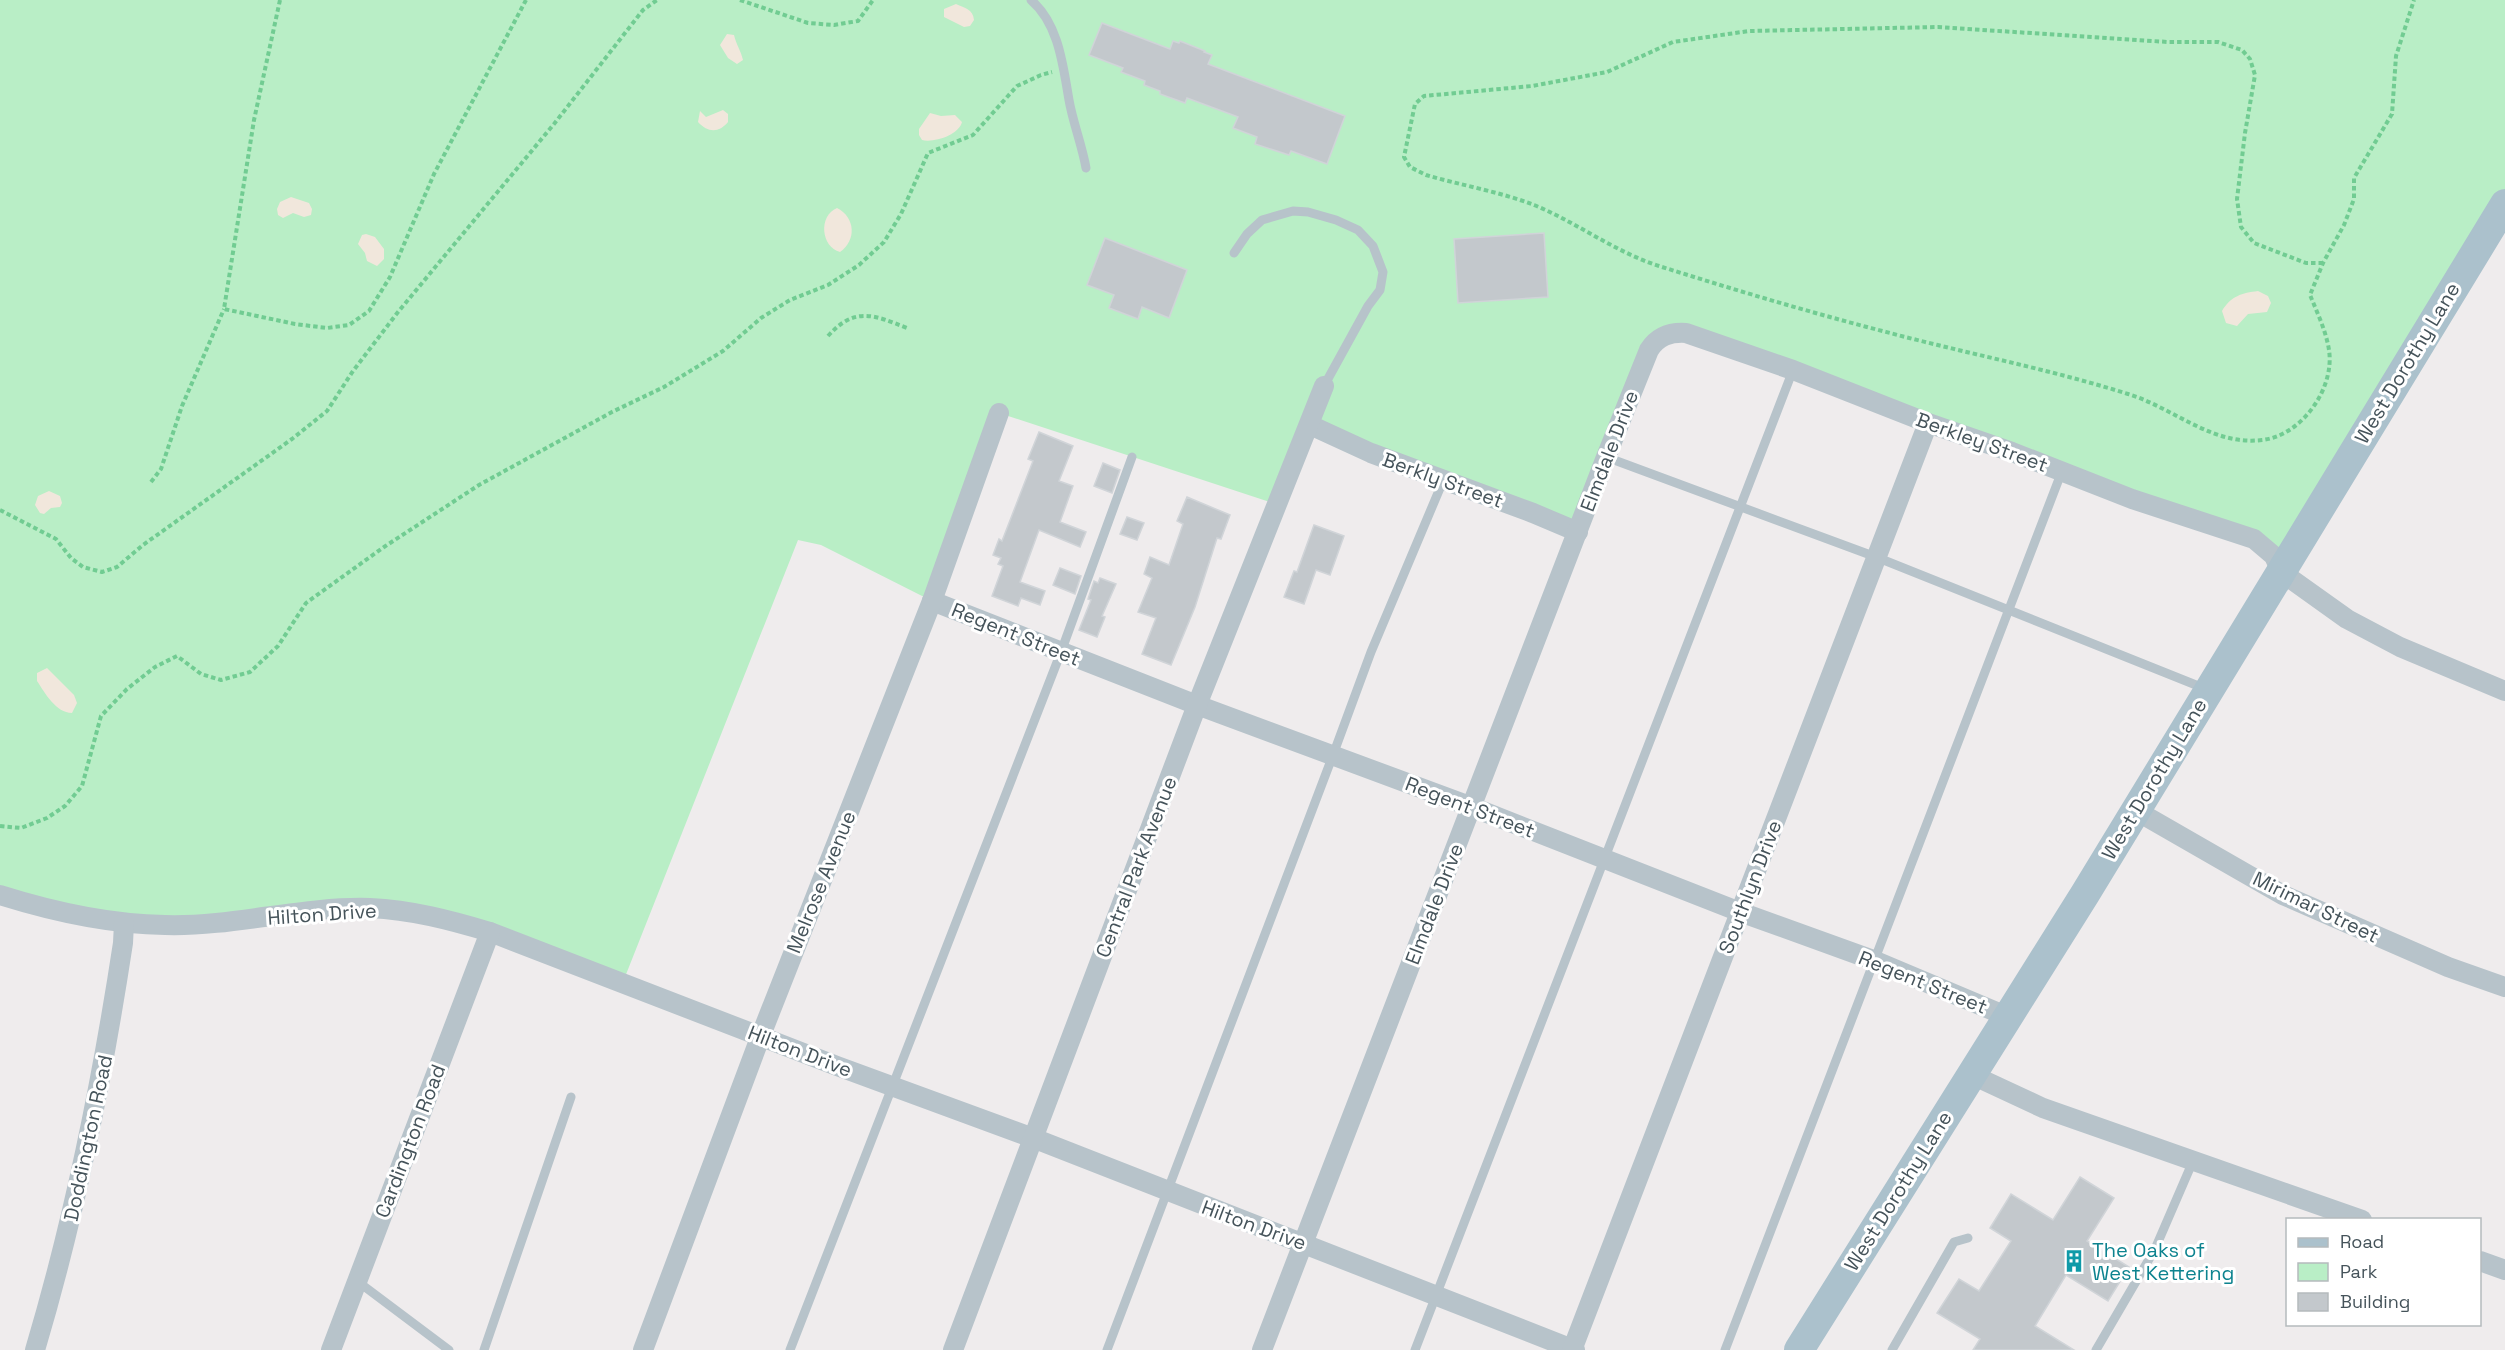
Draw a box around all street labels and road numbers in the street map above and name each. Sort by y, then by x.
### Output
street label: West Dorothy Lane [2349,278,2465,448]
street label: Elmdale Drive [1574,387,1644,515]
street label: Berkley Street [1912,406,2052,478]
street label: Berkly Street [1379,446,1507,514]
street label: Regent Street [948,596,1084,672]
street label: West Dorothy Lane [2096,694,2212,864]
street label: Regent Street [1402,770,1538,844]
street label: Central Park Avenue [1090,773,1182,961]
street label: Melrose Avenue [781,807,861,957]
street label: Southlyn Drive [1713,817,1787,957]
street label: Elmdale Drive [1399,840,1469,968]
street label: Mirimar Street [2249,865,2383,949]
street label: Hilton Drive [267,897,377,931]
street label: Regent Street [1855,944,1991,1020]
street label: Hilton Drive [744,1019,856,1083]
street label: Doddington Road [58,1053,118,1223]
street label: Cardington Road [369,1061,451,1221]
street label: West Dorothy Lane [1838,1106,1958,1276]
street label: Hilton Drive [1198,1194,1310,1256]

